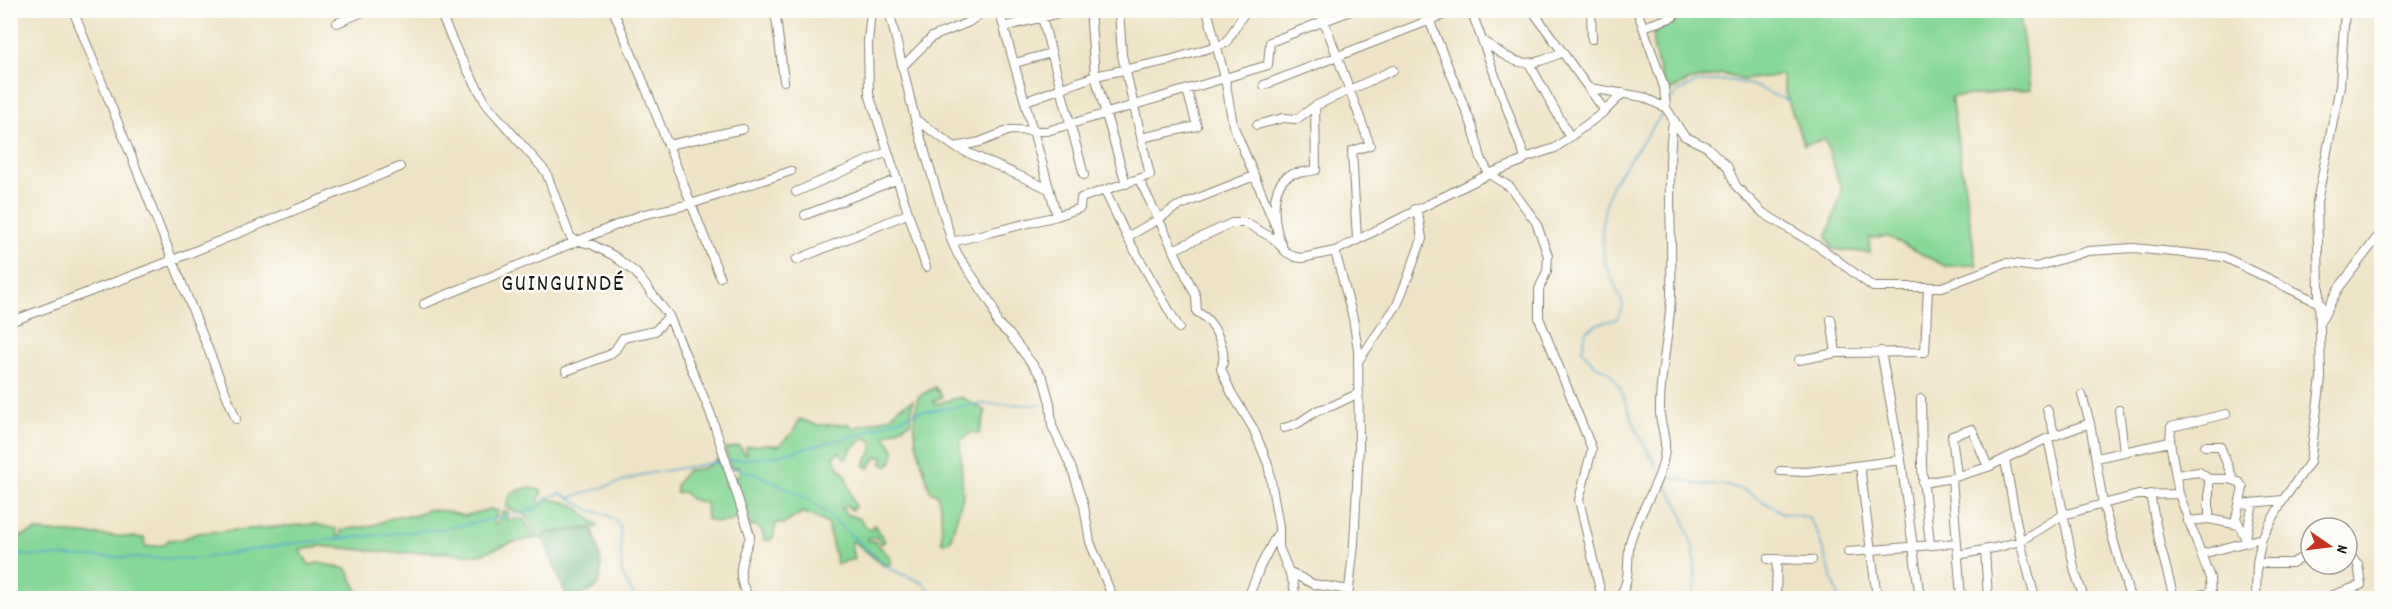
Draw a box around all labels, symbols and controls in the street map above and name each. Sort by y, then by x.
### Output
district label: GUINGUINDÉ [501,268,625,302]
north arrow [2299,516,2359,576]
text: N [2329,542,2353,556]

